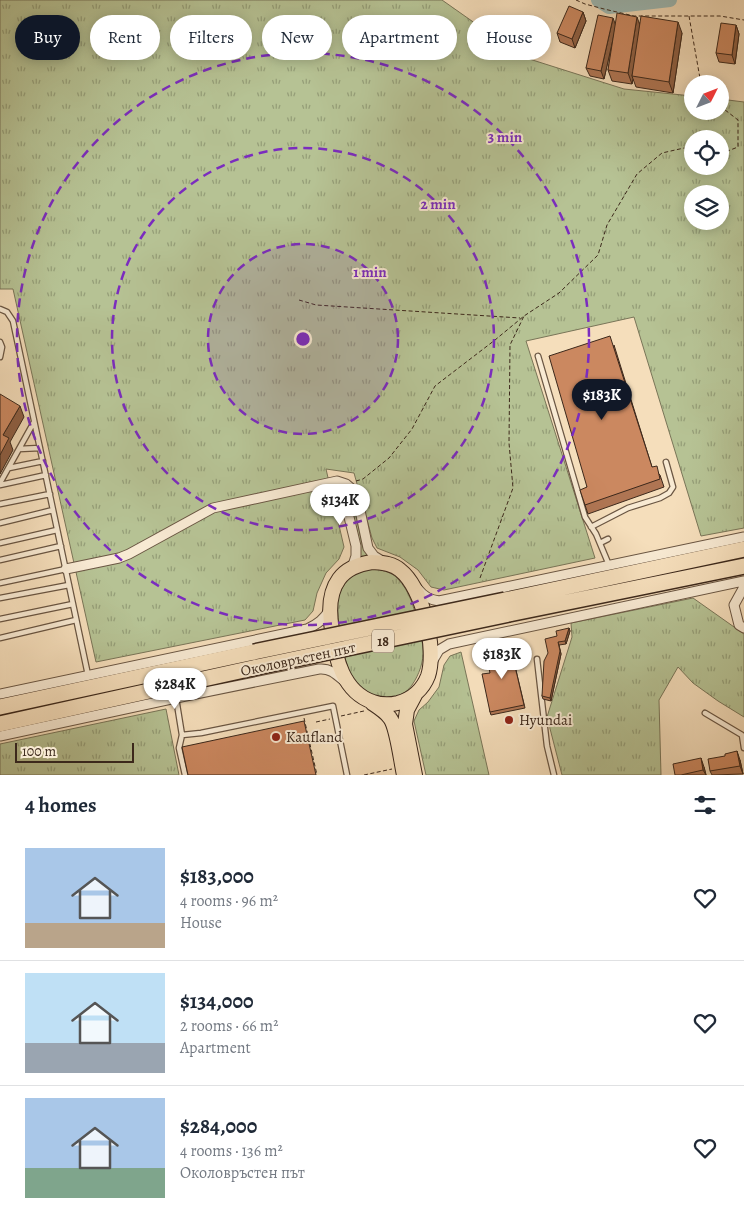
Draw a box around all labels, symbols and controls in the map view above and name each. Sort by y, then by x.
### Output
chip: Buy [15,15,80,60]
chip: Rent [90,15,160,60]
chip: Filters [170,15,252,60]
chip: New [262,15,332,60]
chip: Apartment [342,15,457,60]
chip: House [467,15,551,60]
north arrow [684,75,729,120]
map controls [684,75,729,230]
text: 3 min [488,127,523,147]
button: locate [684,130,729,175]
button: layers [684,185,729,230]
text: 2 min [420,194,456,214]
text: 1 min [353,262,387,282]
centre of rings [294,330,312,348]
pin: $183K [567,378,637,421]
text: $183K [583,384,621,406]
pin: $134K [305,484,375,526]
text: $134K [321,489,359,511]
road number: 18 [372,630,394,652]
street label: Околовръстен път [239,637,358,681]
pin: $183K [467,638,537,680]
text: $183K [483,643,521,665]
pin: $284K [140,668,210,710]
text: $284K [155,673,195,695]
place label: Hyundai [519,710,572,730]
marker: Hyundai [503,714,515,726]
place label: Kaufland [286,727,343,747]
marker: Kaufland [270,731,282,743]
scale bar [15,740,134,763]
text: 100 m [22,742,56,761]
text: 4 homes [25,791,97,819]
icon: filters [691,791,719,819]
text: $183,000 [180,862,254,890]
icon: home [65,868,125,928]
icon: heart [691,884,719,912]
text: 4 rooms · 96 m² [180,890,278,912]
text: House [180,912,222,934]
text: $134,000 [180,987,254,1015]
icon: home [65,993,125,1053]
icon: heart [691,1009,719,1037]
text: 2 rooms · 66 m² [180,1015,278,1037]
text: Apartment [180,1037,251,1059]
text: $284,000 [180,1112,257,1140]
icon: home [65,1118,125,1178]
icon: heart [691,1134,719,1162]
text: 4 rooms · 136 m² [180,1140,283,1162]
text: Околовръстен път [180,1162,305,1184]

